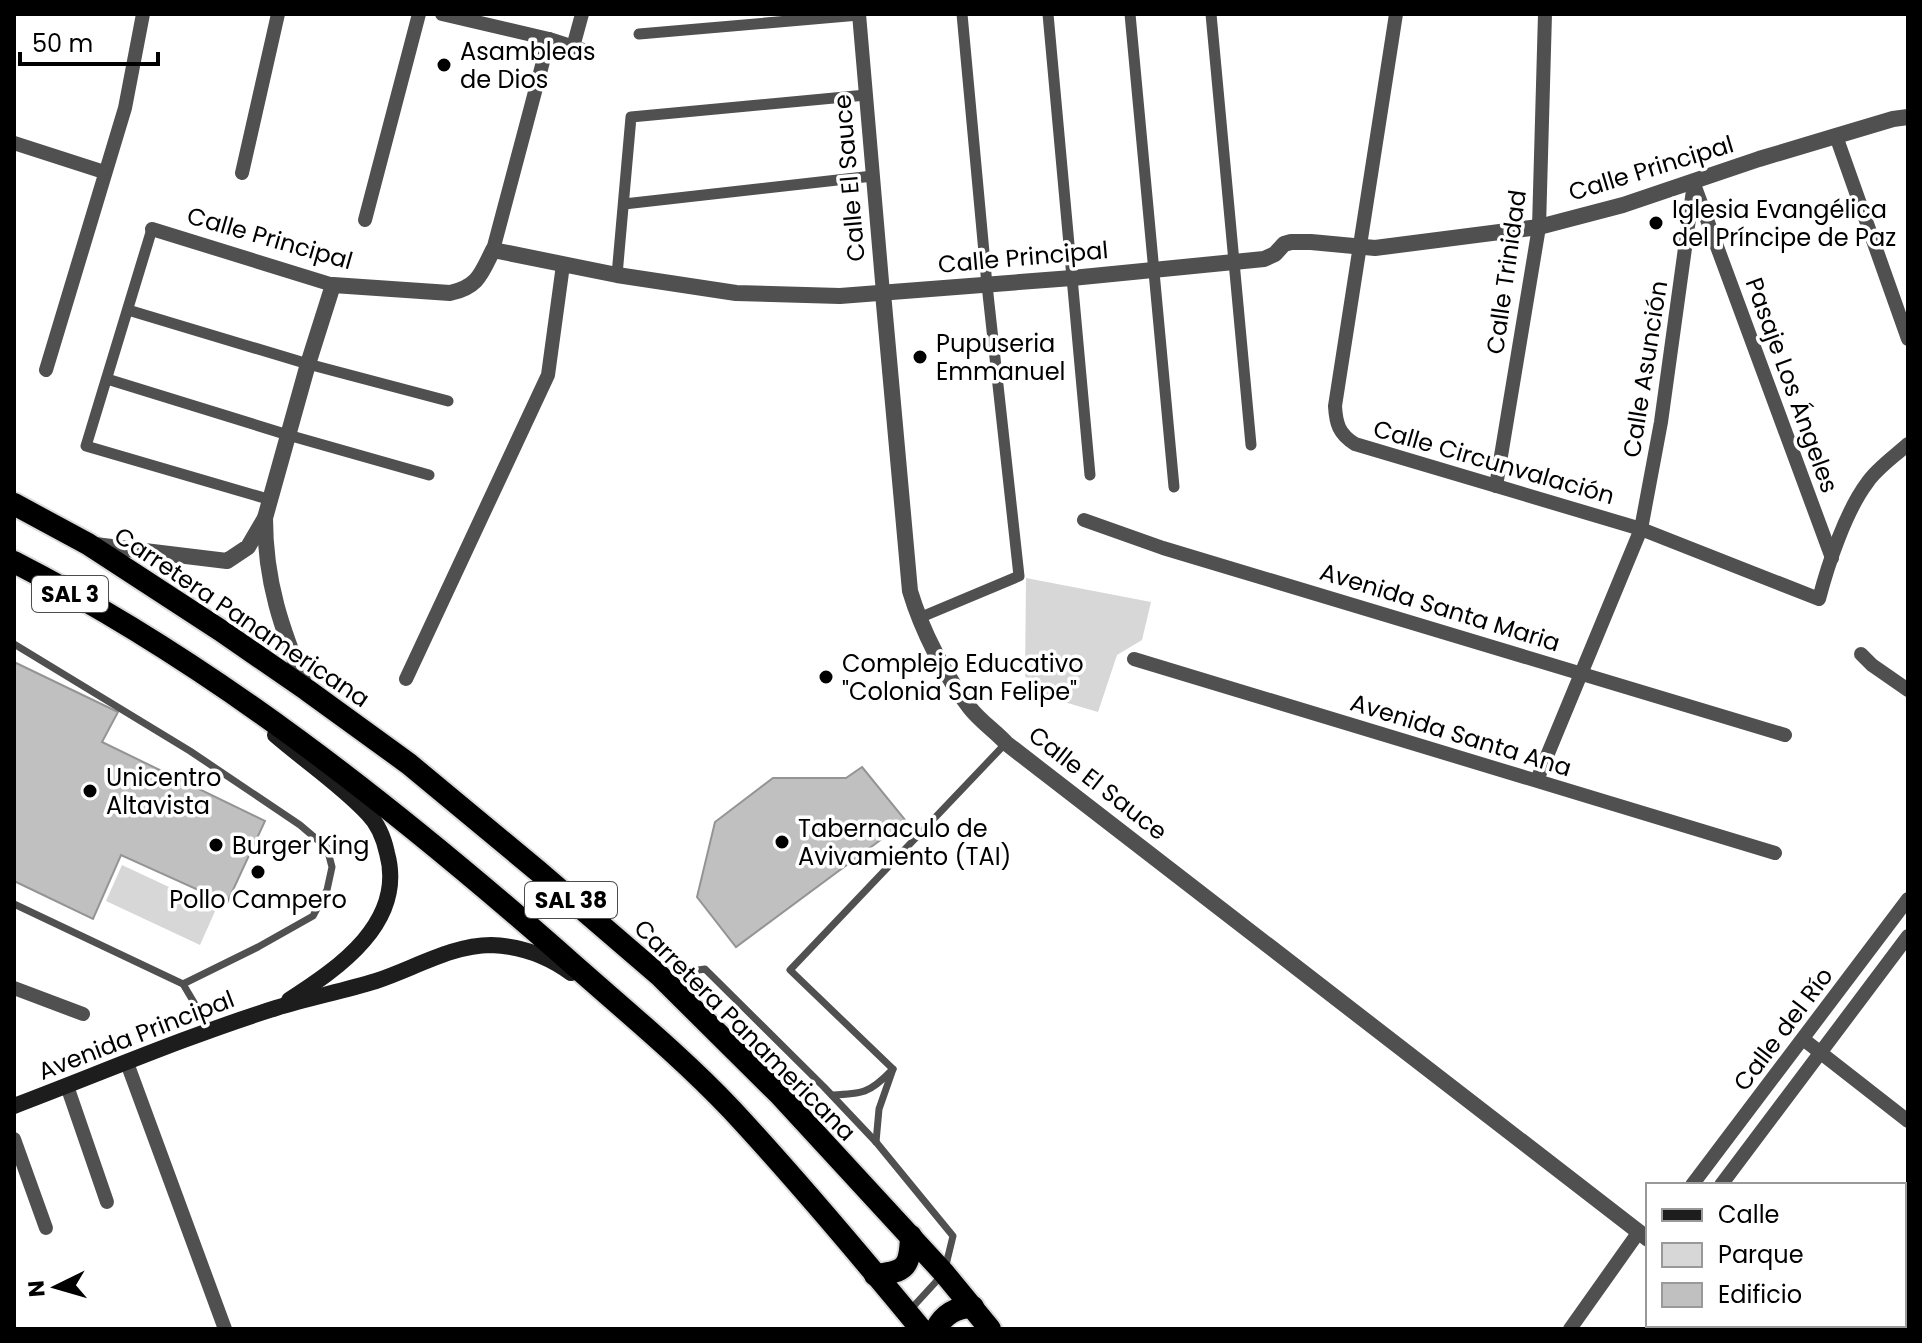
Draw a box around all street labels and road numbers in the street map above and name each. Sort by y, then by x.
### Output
street label: Calle El Sauce [825,93,873,263]
street label: Calle Principal [1565,127,1737,209]
street label: Calle Trinidad [1478,188,1534,356]
street label: Calle Principal [183,199,357,277]
street label: Calle Principal [936,233,1110,281]
street label: Pasaje Los Ángeles [1738,273,1846,497]
street label: Calle Asunción [1615,278,1675,460]
street label: Calle Circunvalación [1370,412,1618,512]
street label: Carretera Panamericana [108,519,376,715]
street label: Avenida Santa Maria [1316,555,1564,659]
road number: SAL 3 [32,576,108,612]
street label: Avenida Santa Ana [1346,686,1576,784]
street label: Calle El Sauce [1022,718,1174,848]
road number: SAL 38 [525,882,617,918]
street label: Carretera Panamericana [627,912,863,1148]
street label: Calle del Río [1726,960,1840,1098]
street label: Avenida Principal [33,982,239,1088]

